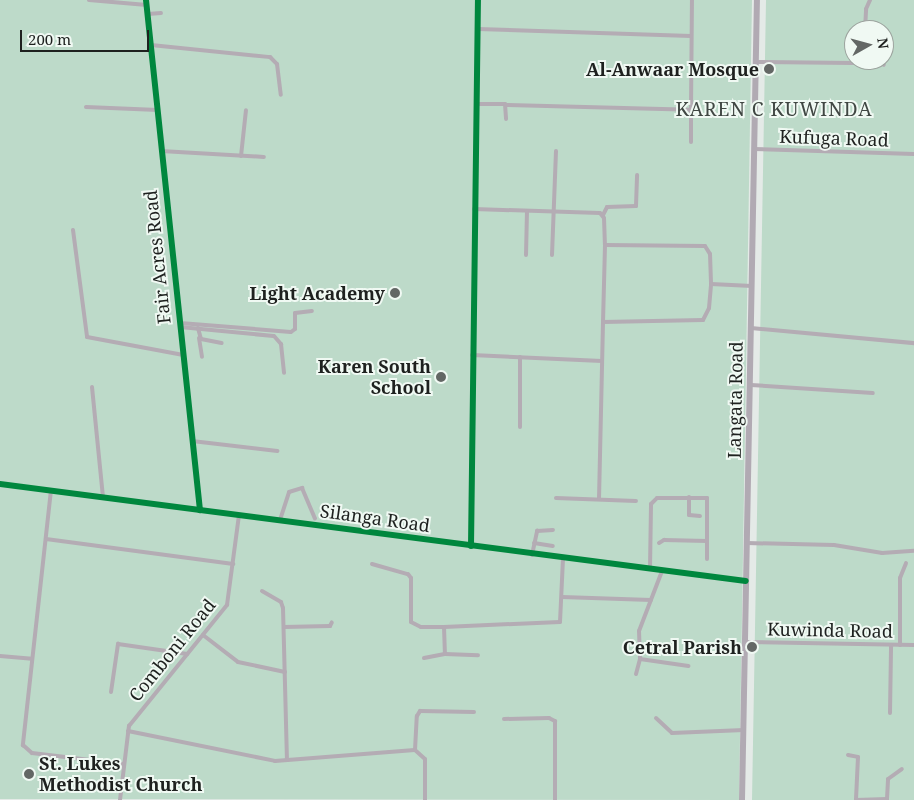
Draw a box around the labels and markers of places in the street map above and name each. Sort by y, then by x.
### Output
place label: Al-Anwaar Mosque [586,58,759,80]
marker: Al-Anwaar Mosque [763,63,775,75]
place label: Light Academy [250,282,385,304]
marker: Light Academy [389,287,401,299]
place label: Karen South School [318,356,431,398]
marker: Karen South School [435,371,447,383]
place label: Cetral Parish [623,636,742,658]
marker: Cetral Parish [746,641,758,653]
place label: St. Lukes Methodist Church [39,753,202,796]
marker: St. Lukes Methodist Church [23,768,35,780]

